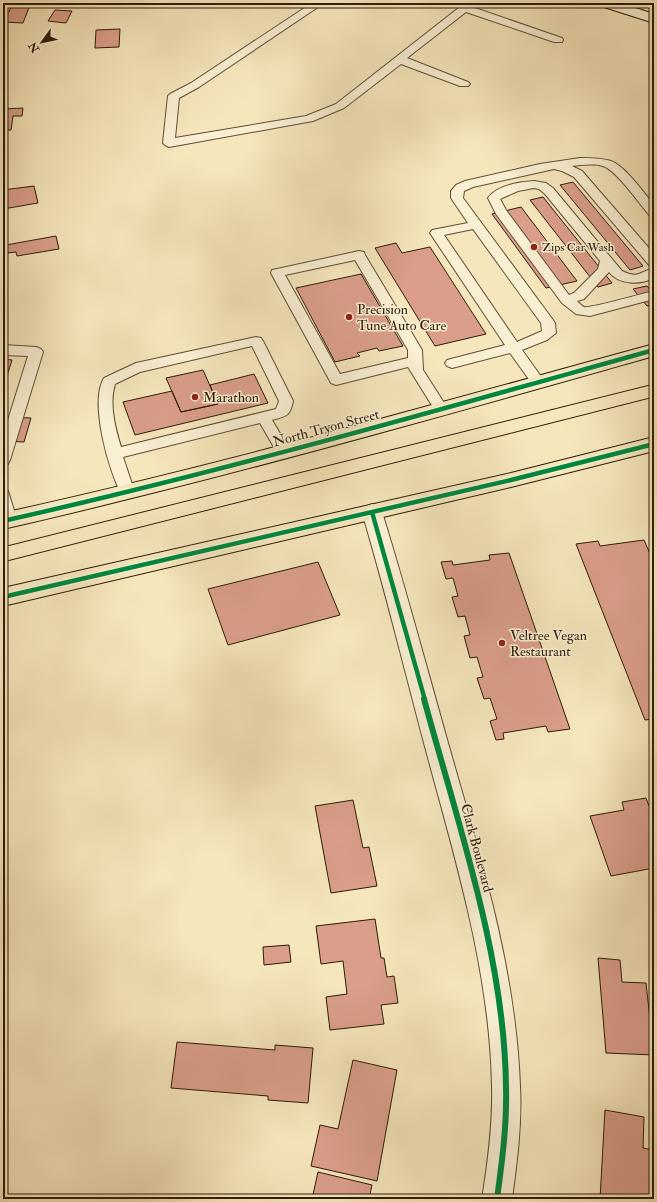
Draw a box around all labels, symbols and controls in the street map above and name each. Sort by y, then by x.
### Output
north arrow [22,22,62,62]
text: N [25,39,43,56]
place label: Zips Car Wash [542,240,615,255]
marker: Zips Car Wash [529,242,539,252]
place label: Precision Tune Auto Care [357,301,447,334]
marker: Precision Tune Auto Care [344,312,354,322]
place label: Marathon [203,389,259,406]
marker: Marathon [190,392,200,402]
street label: North Tryon Street [271,405,382,451]
place label: Veltree Vegan Restaurant [510,627,587,660]
marker: Veltree Vegan Restaurant [497,638,507,648]
street label: Clark Boulevard [457,802,497,894]

